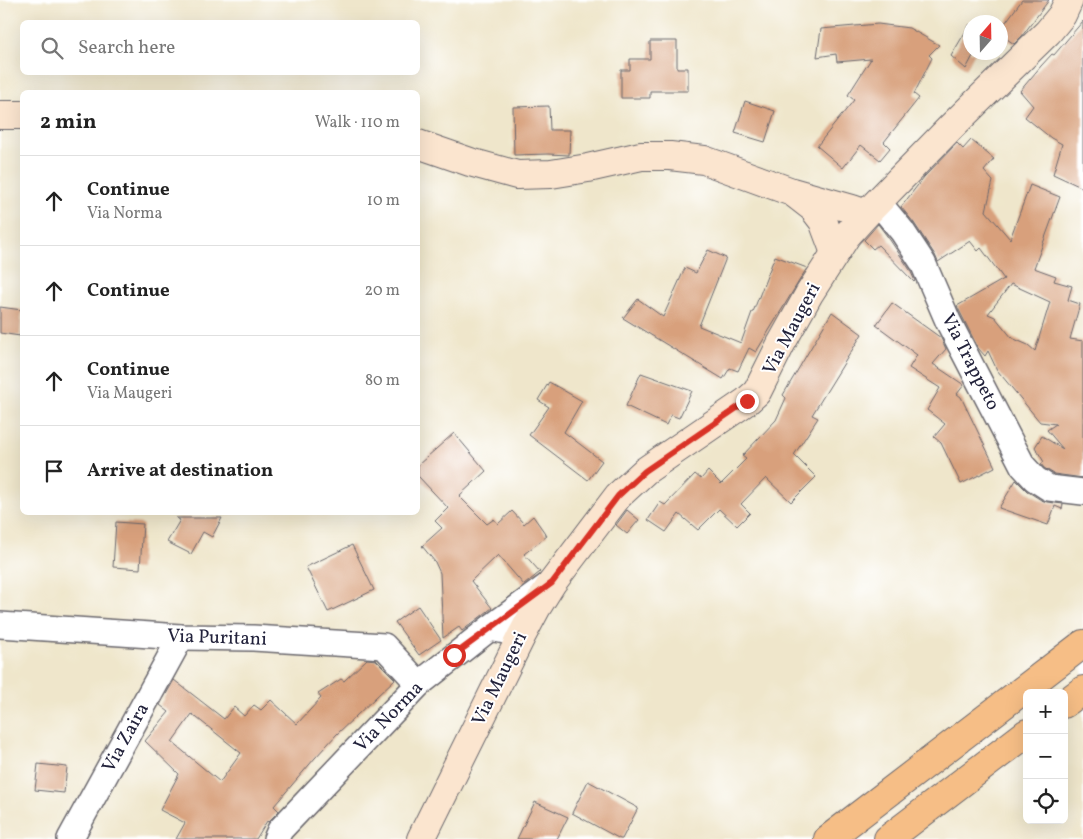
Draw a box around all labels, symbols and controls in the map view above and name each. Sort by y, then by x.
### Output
north arrow [963,15,1008,60]
search box [20,20,420,75]
icon: search [38,34,66,62]
text: Search here [78,35,175,61]
text: 2 min [40,108,97,137]
text: Walk · 110 m [315,112,400,134]
text: Continue [87,177,170,203]
icon: ahead [40,187,68,215]
text: 10 m [367,190,400,212]
text: Via Norma [87,203,162,225]
icon: ahead [40,277,68,305]
text: Continue [87,278,170,304]
street label: Via Maugeri [757,278,827,380]
text: 20 m [365,280,400,302]
street label: Via Trappeto [934,309,1006,415]
text: Continue [87,357,170,383]
icon: ahead [40,367,68,395]
text: 80 m [365,370,400,392]
text: Via Maugeri [87,383,172,405]
route end [736,390,759,413]
icon: arrive [40,457,68,485]
text: Arrive at destination [87,458,273,484]
street label: Via Puritani [167,623,268,653]
street label: Via Maugeri [466,628,534,730]
route start [443,644,466,667]
street label: Via Norma [349,676,429,758]
map controls [1023,689,1068,824]
button: + [1023,689,1068,734]
street label: Via Zaira [96,699,156,777]
button: − [1023,734,1068,779]
button: locate [1023,779,1068,824]

